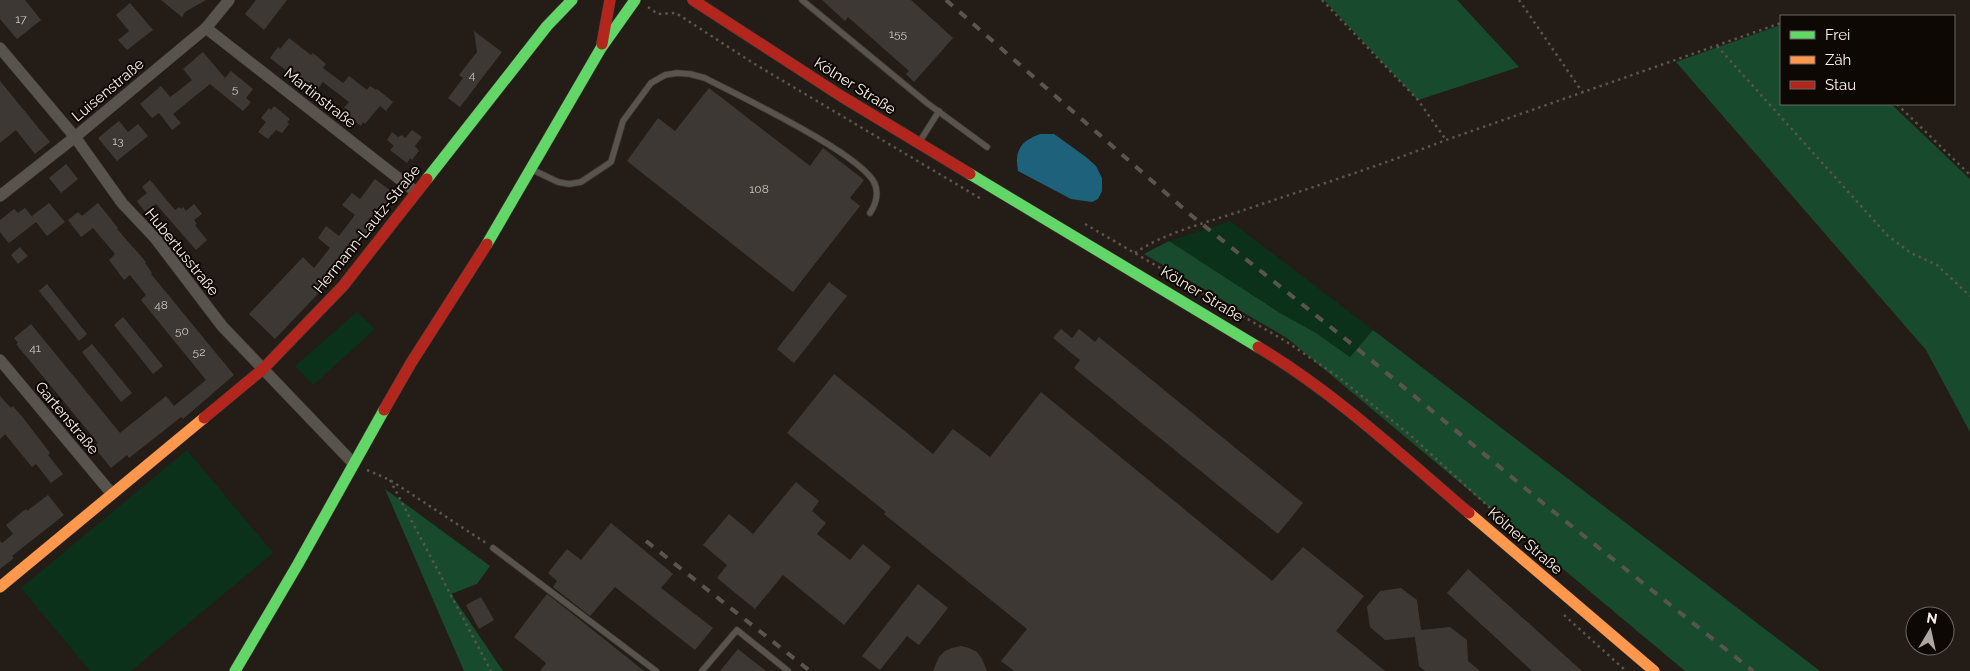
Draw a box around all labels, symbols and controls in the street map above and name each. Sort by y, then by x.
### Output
house number: 17 [15,12,27,26]
legend [1780,15,1955,105]
text: Frei [1825,26,1850,44]
house number: 155 [889,27,908,41]
text: Zäh [1825,51,1851,69]
street label: Kölner Straße [811,54,899,118]
street label: Luisenstraße [68,55,148,125]
street label: Martinstraße [280,64,360,132]
house number: 4 [469,68,476,82]
text: Stau [1825,76,1856,94]
house number: 5 [232,82,239,96]
house number: 13 [112,134,124,148]
street label: Hermann-Lautz-Straße [310,161,424,297]
house number: 108 [749,182,769,196]
street label: Hubertusstraße [141,205,223,299]
street label: Kölner Straße [1158,262,1247,326]
house number: 48 [154,298,168,312]
house number: 50 [175,324,189,338]
house number: 41 [29,341,41,355]
house number: 52 [193,345,205,359]
street label: Gartenstraße [31,378,103,458]
street label: Kölner Straße [1484,504,1566,578]
north arrow [1905,606,1955,656]
text: N [1926,609,1939,627]

